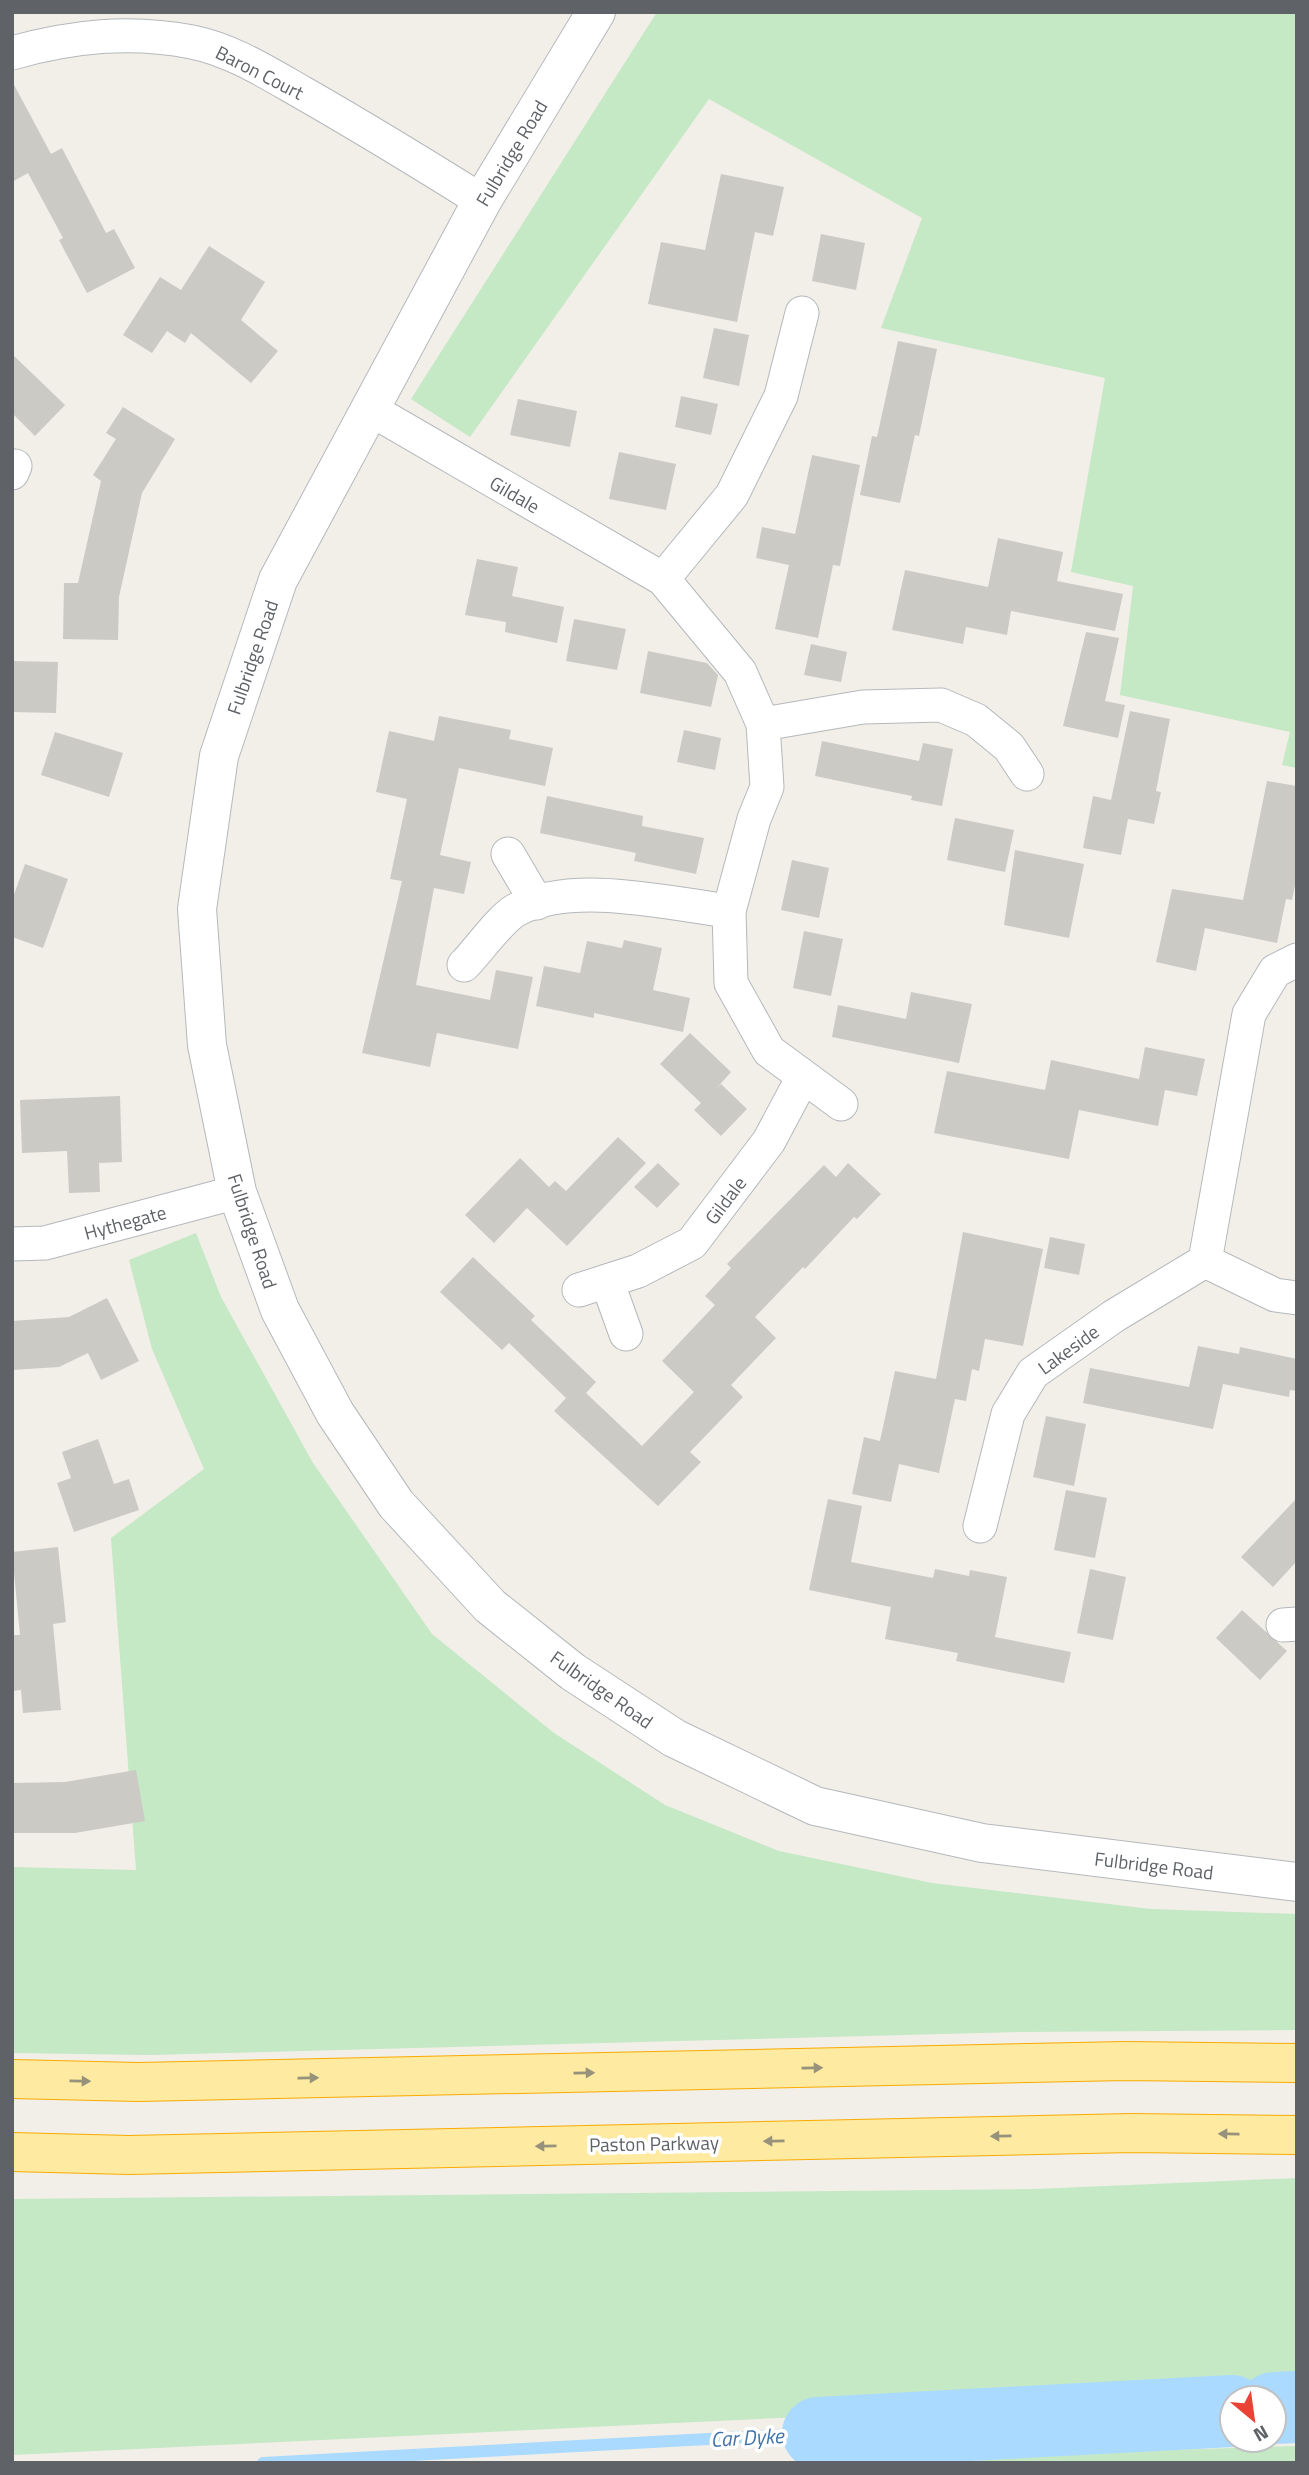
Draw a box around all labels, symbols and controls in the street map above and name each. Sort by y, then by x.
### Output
street label: Baron Court [211,37,309,107]
street label: Fulbridge Road [468,94,554,212]
street label: Gildale [484,468,546,520]
street label: Fulbridge Road [219,596,285,718]
street label: Fulbridge Road [221,1170,285,1292]
street label: Gildale [697,1170,753,1230]
street label: Hythegate [81,1197,169,1247]
street label: Lakeside [1031,1317,1105,1381]
street label: Fulbridge Road [545,1643,659,1735]
street label: Fulbridge Road [1093,1843,1215,1887]
one-way arrow [801,2062,823,2074]
one-way arrow [574,2067,596,2078]
one-way arrow [297,2073,319,2084]
one-way arrow [70,2075,92,2086]
street label: Paston Parkway [589,2127,719,2159]
one-way arrow [1217,2128,1239,2140]
one-way arrow [990,2130,1012,2142]
one-way arrow [762,2135,784,2147]
one-way arrow [535,2140,557,2151]
north arrow [1218,2384,1288,2454]
text: N [1249,2418,1274,2450]
water label: Car Dyke [710,2419,786,2455]

